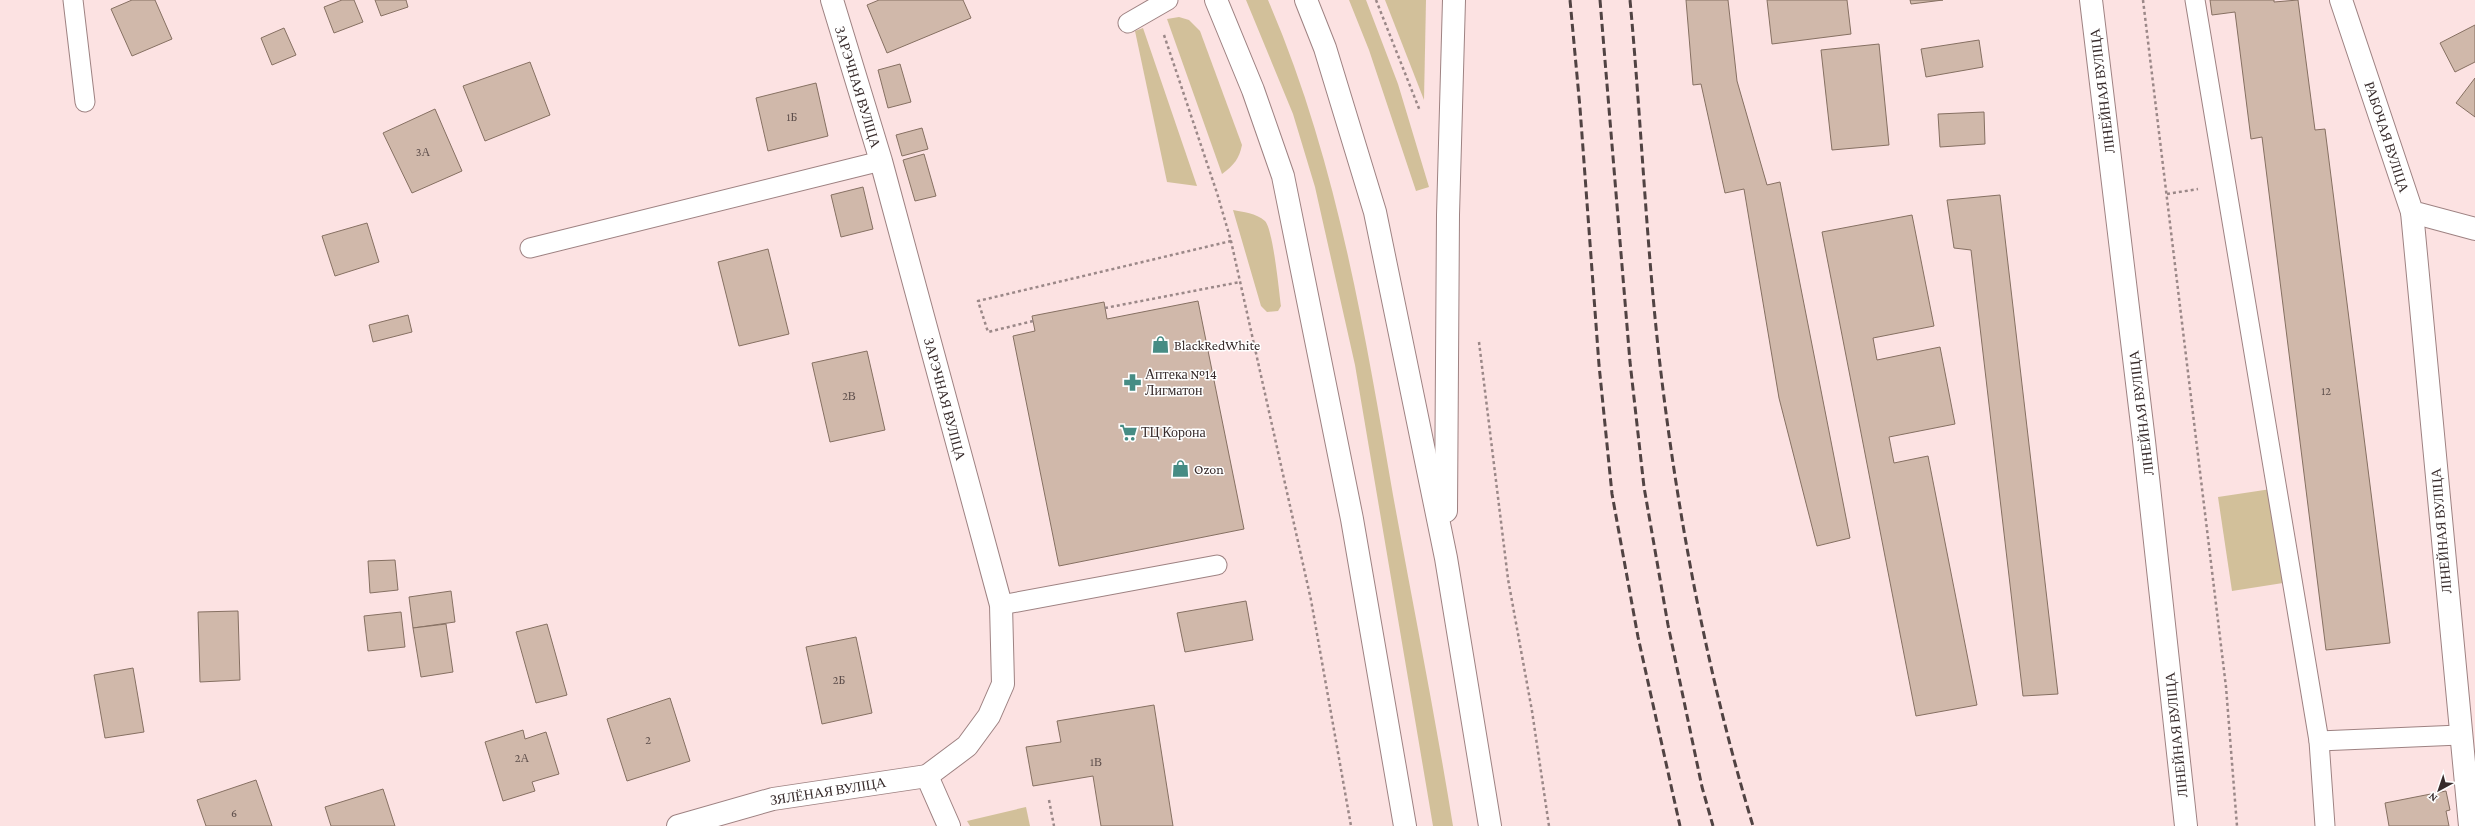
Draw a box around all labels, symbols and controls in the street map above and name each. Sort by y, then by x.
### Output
street label: ЗАРЭЧНАЯ ВУЛІЦА [832,24,884,151]
street label: ЛІНЕЙНАЯ ВУЛІЦА [2086,27,2118,155]
street label: РАБОЧАЯ ВУЛІЦА [2361,79,2413,195]
house number: 1Б [787,110,798,124]
house number: 3А [416,145,431,159]
shop icon: BlackRedWhite [1151,335,1171,355]
street label: ЗАРЭЧНАЯ ВУЛІЦА [921,336,969,463]
place label: BlackRedWhite [1174,337,1260,353]
street label: ЛІНЕЙНАЯ ВУЛІЦА [2125,349,2157,477]
place label: Аптека №14 Лигматон [1145,366,1217,398]
pharmacy icon: Аптека №14 Лигматон [1122,372,1142,392]
house number: 12 [2321,384,2331,398]
house number: 2В [842,389,856,403]
supermarket icon: ТЦ Корона [1118,422,1138,442]
place label: ТЦ Корона [1141,424,1206,440]
shop icon: Ozon [1171,459,1191,479]
place label: Ozon [1194,461,1224,477]
street label: ЛІНЕЙНАЯ ВУЛІЦА [2427,467,2454,594]
street label: ЛІНЕЙНАЯ ВУЛІЦА [2161,671,2191,799]
house number: 2Б [833,673,845,687]
house number: 2 [645,733,651,747]
house number: 2А [515,751,530,765]
house number: 1В [1090,755,1102,769]
north arrow [2419,770,2459,810]
street label: ЗЯЛЁНАЯ ВУЛІЦА [769,774,888,808]
text: N [2425,790,2439,805]
house number: 6 [231,806,237,820]

